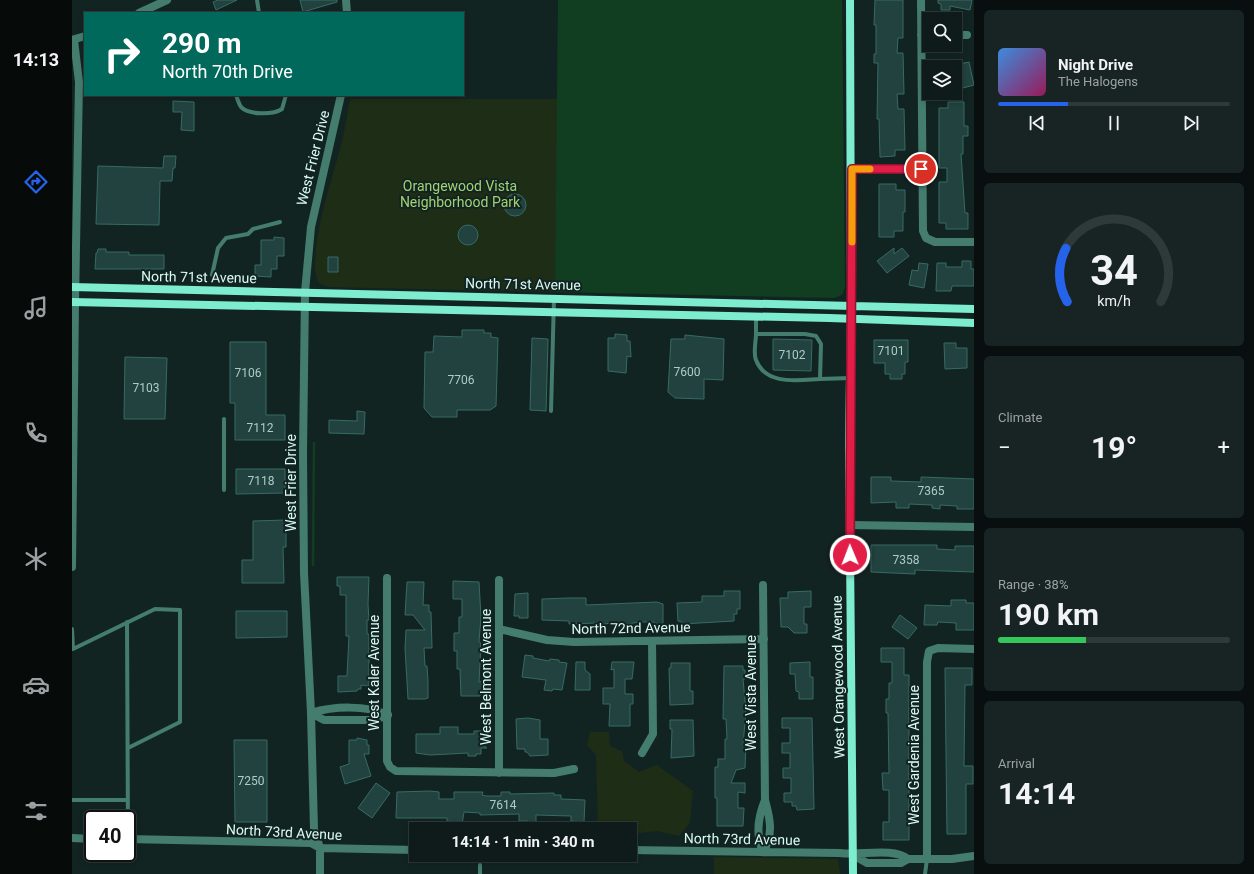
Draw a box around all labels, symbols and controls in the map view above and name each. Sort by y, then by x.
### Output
map controls [922,12,962,100]
button: search [922,12,962,52]
text: 290 m [162,27,241,60]
icon: right [96,28,148,80]
text: 14:13 [13,49,59,70]
text: Night Drive [1058,56,1133,74]
button: layers [922,60,962,100]
text: North 70th Drive [162,61,293,82]
text: The Halogens [1058,74,1138,89]
street label: West Frier Drive [293,109,333,207]
icon: previous [1026,112,1048,134]
icon: pause [1103,112,1125,134]
icon: next [1180,112,1202,134]
pin [904,152,938,186]
icon: arrive [910,158,932,180]
icon: directions [22,168,50,196]
park label: Orangewood Vista Neighborhood Park [400,178,521,210]
text: 34 [1090,246,1138,295]
street label: North 71st Avenue [141,268,257,286]
street label: North 71st Avenue [465,275,581,293]
text: km/h [1097,293,1131,309]
icon: music [22,294,50,322]
house number: 7101 [878,344,904,358]
house number: 7102 [779,348,806,362]
house number: 7600 [674,365,701,379]
house number: 7106 [235,366,262,380]
house number: 7706 [448,373,475,387]
house number: 7103 [133,381,159,395]
text: Climate [998,410,1042,425]
icon: phone [22,419,50,447]
house number: 7112 [247,421,274,435]
text: 19° [1091,430,1137,465]
street label: West Frier Drive [283,434,299,532]
text: − [998,435,1011,460]
text: + [1218,435,1230,460]
house number: 7118 [248,474,275,488]
house number: 7365 [918,484,945,498]
position arrow [829,534,871,576]
icon: climate [22,545,50,573]
house number: 7358 [893,553,920,567]
text: Range · 38% [998,577,1068,592]
street label: West Orangewood Avenue [829,595,847,759]
text: 190 km [998,597,1099,632]
street label: West Belmont Avenue [478,609,494,745]
street label: West Kaler Avenue [366,615,382,731]
street label: North 72nd Avenue [571,619,691,637]
street label: West Vista Avenue [743,635,759,751]
icon: car [22,671,50,699]
street label: West Gardenia Avenue [906,685,922,825]
text: Arrival [998,756,1035,771]
house number: 7250 [238,774,265,788]
text: 14:14 [998,776,1075,811]
icon: filters [22,797,50,825]
house number: 7614 [490,798,517,812]
speed limit sign: 40 [84,810,136,862]
street label: North 73rd Avenue [225,821,343,843]
street label: North 73rd Avenue [684,830,800,848]
text: 14:14 · 1 min · 340 m [452,833,594,851]

